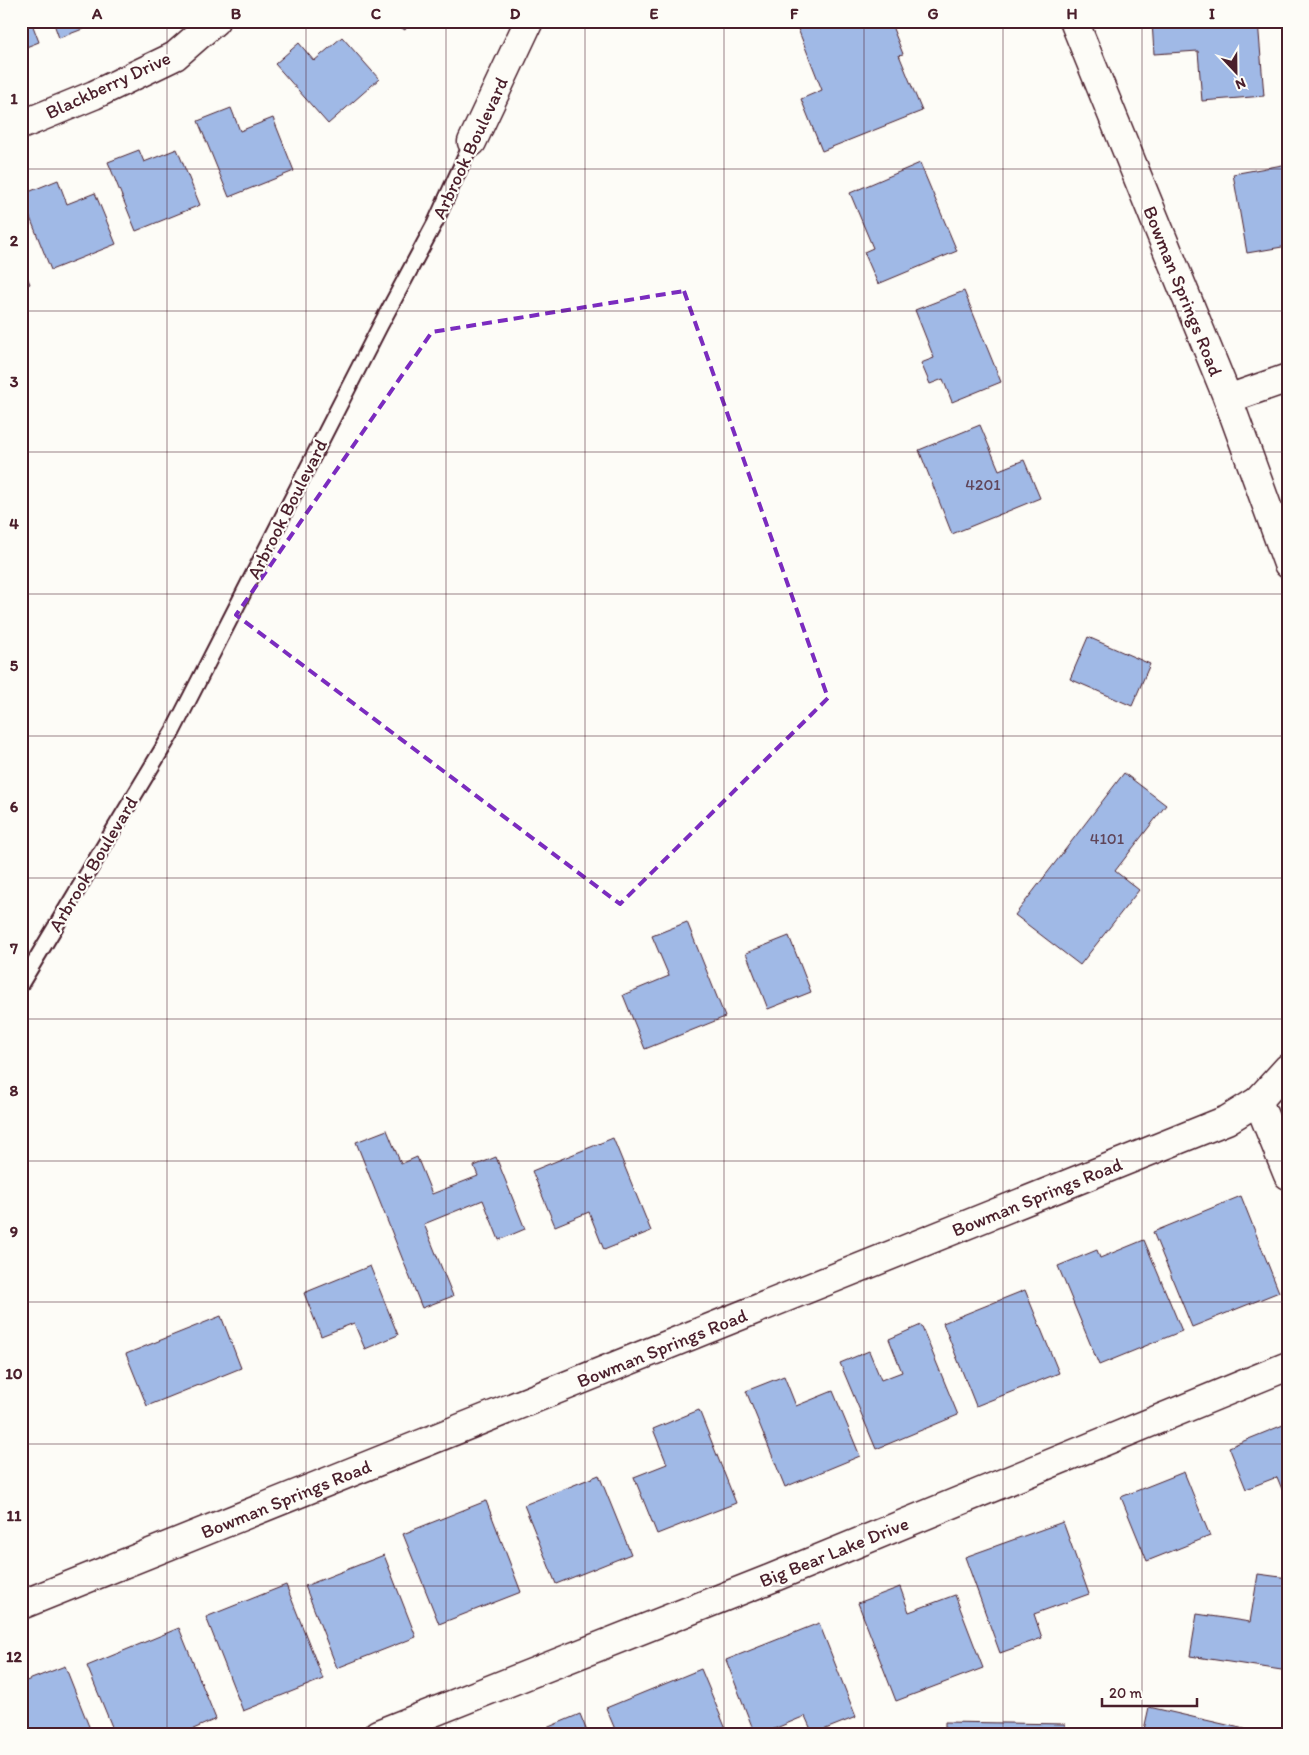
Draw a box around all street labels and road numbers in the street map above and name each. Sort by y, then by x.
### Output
street label: Blackberry Drive [42,46,174,124]
street label: Arbrook Boulevard [427,73,513,223]
street label: Bowman Springs Road [1138,203,1228,380]
street label: Arbrook Boulevard [242,435,332,583]
street label: Arbrook Boulevard [44,792,142,936]
street label: Bowman Springs Road [949,1152,1126,1242]
street label: Bowman Springs Road [574,1303,751,1393]
street label: Bowman Springs Road [198,1454,375,1544]
street label: Big Bear Lake Drive [756,1512,912,1592]

